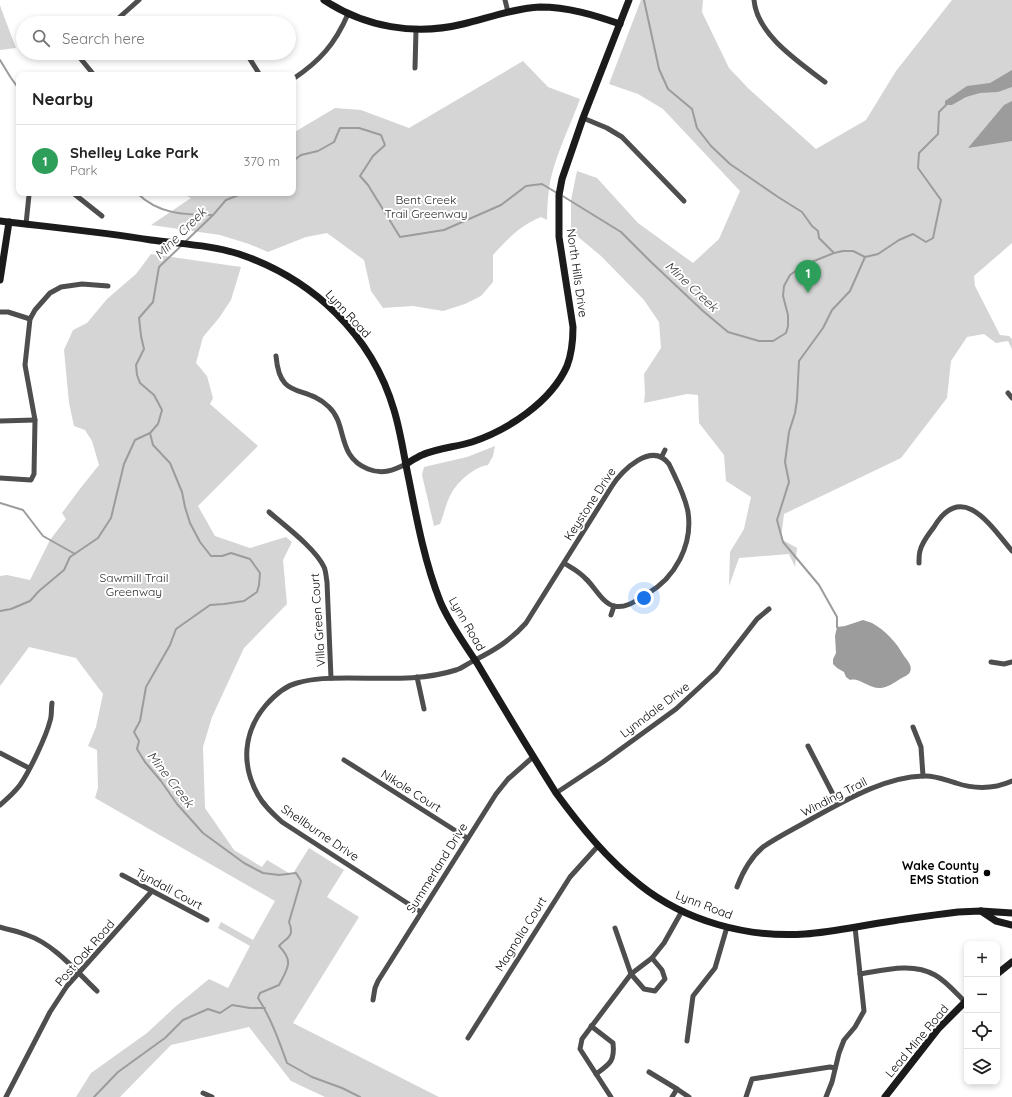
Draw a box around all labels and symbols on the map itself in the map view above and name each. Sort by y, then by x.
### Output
park label: Bent Creek Trail Greenway [384,192,468,221]
water label: Mine Creek [151,203,210,262]
street label: North Hills Drive [564,228,591,318]
water label: Mine Creek [662,257,723,315]
pin: 1 [795,260,821,293]
street label: Lynn Road [322,287,374,341]
street label: Keystone Drive [560,464,619,543]
park label: Sawmill Trail Greenway [100,570,168,599]
street label: Villa Green Court [307,573,328,667]
your location [634,588,654,608]
street label: Lynn Road [446,594,489,653]
street label: Lynndale Drive [617,679,693,741]
water label: Mine Creek [144,748,199,811]
street label: Nikole Court [378,766,444,815]
street label: Winding Trail [798,773,869,820]
street label: Shellburne Drive [279,801,362,864]
street label: Summerland Drive [403,820,470,915]
place label: Wake County EMS Station [902,858,979,887]
street label: Tyndall Court [133,865,205,913]
marker: Wake County EMS Station [982,868,992,878]
street label: Lynn Road [674,887,735,922]
street label: Magnolia Court [492,894,550,974]
street label: Post Oak Road [52,916,118,989]
street label: Lead Mine Road [882,1001,951,1080]

